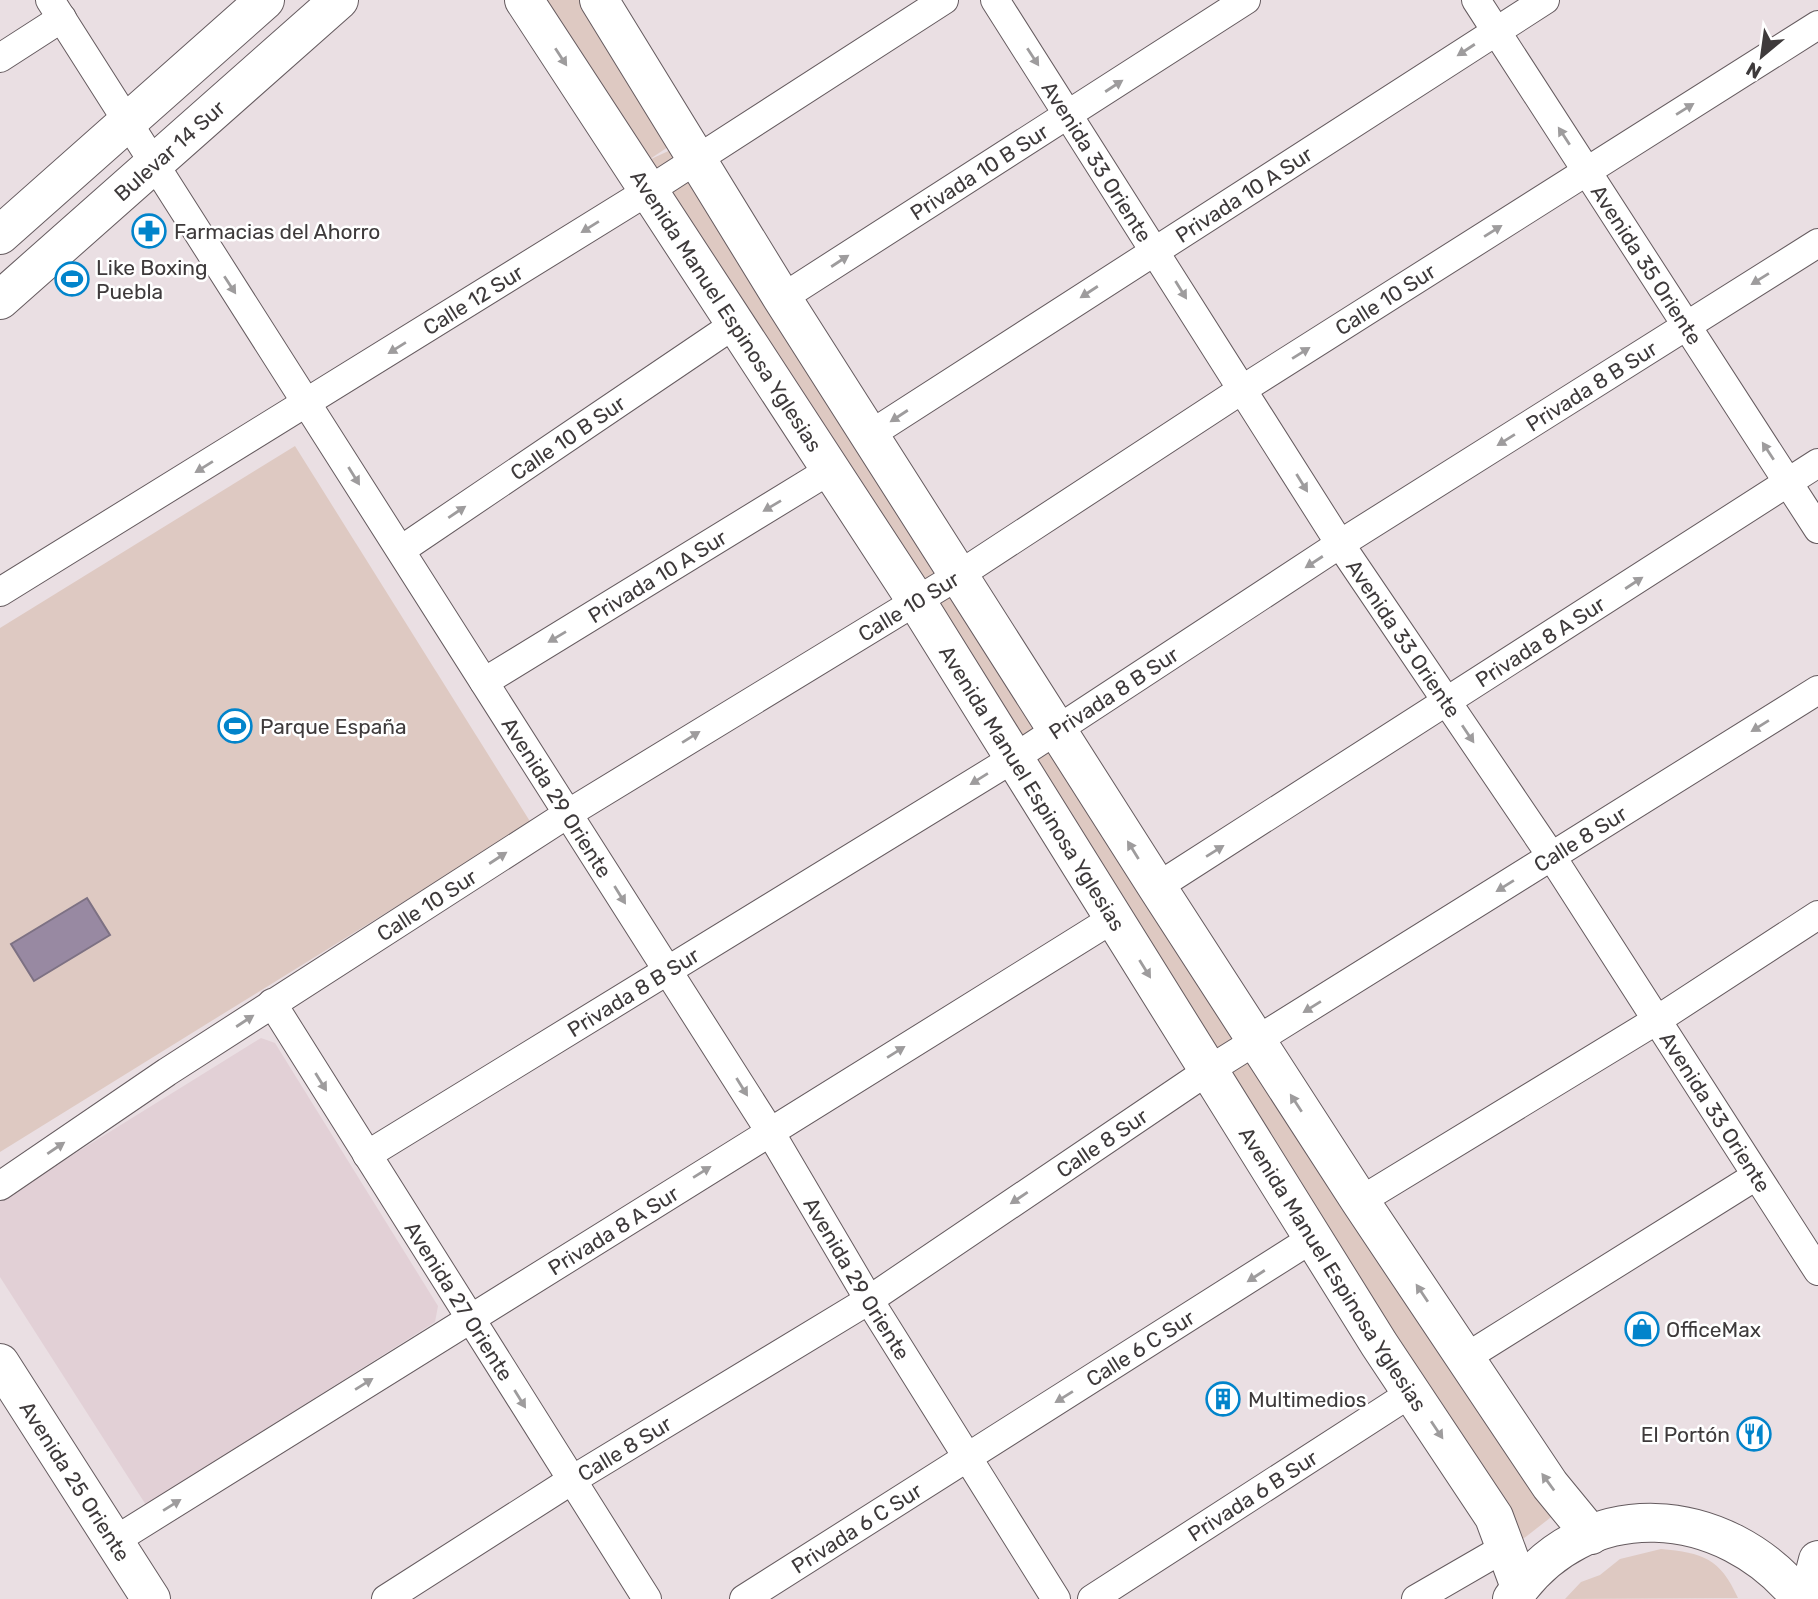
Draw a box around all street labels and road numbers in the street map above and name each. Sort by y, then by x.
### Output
street label: Avenida 33 Oriente [1037,76,1158,246]
street label: Bulevar 14 Sur [109,95,230,206]
street label: Privada 10 B Sur [905,118,1053,225]
street label: Privada 10 A Sur [1170,141,1317,247]
street label: Avenida Manuel Espinosa Yglesias [626,165,828,456]
street label: Avenida 35 Oriente [1586,180,1708,349]
street label: Calle 10 Sur [1330,258,1440,340]
street label: Calle 12 Sur [418,259,527,340]
street label: Privada 8 B Sur [1521,335,1661,436]
street label: Calle 10 B Sur [505,390,630,485]
street label: Privada 10 A Sur [583,524,731,628]
street label: Avenida 33 Oriente [1341,554,1466,722]
street label: Calle 10 Sur [853,566,964,646]
street label: Privada 8 A Sur [1471,591,1609,692]
street label: Avenida Manuel Espinosa Yglesias [935,641,1131,935]
street label: Privada 8 B Sur [1044,641,1183,744]
street label: Avenida 29 Oriente [497,713,618,882]
street label: Calle 8 Sur [1529,800,1631,877]
street label: Calle 10 Sur [372,863,481,946]
street label: Privada 8 B Sur [562,942,703,1042]
street label: Avenida 33 Oriente [1655,1027,1776,1197]
street label: Calle 8 Sur [1051,1103,1152,1182]
street label: Avenida Manuel Espinosa Yglesias [1234,1122,1432,1416]
street label: Privada 8 A Sur [543,1180,683,1280]
street label: Avenida 29 Oriente [799,1193,916,1364]
street label: Avenida 27 Oriente [400,1217,519,1385]
street label: Calle 6 C Sur [1081,1304,1199,1391]
street label: Avenida 25 Oriente [15,1396,136,1566]
street label: Calle 8 Sur [573,1410,676,1486]
street label: Privada 6 B Sur [1183,1444,1322,1546]
street label: Privada 6 C Sur [787,1477,926,1578]

